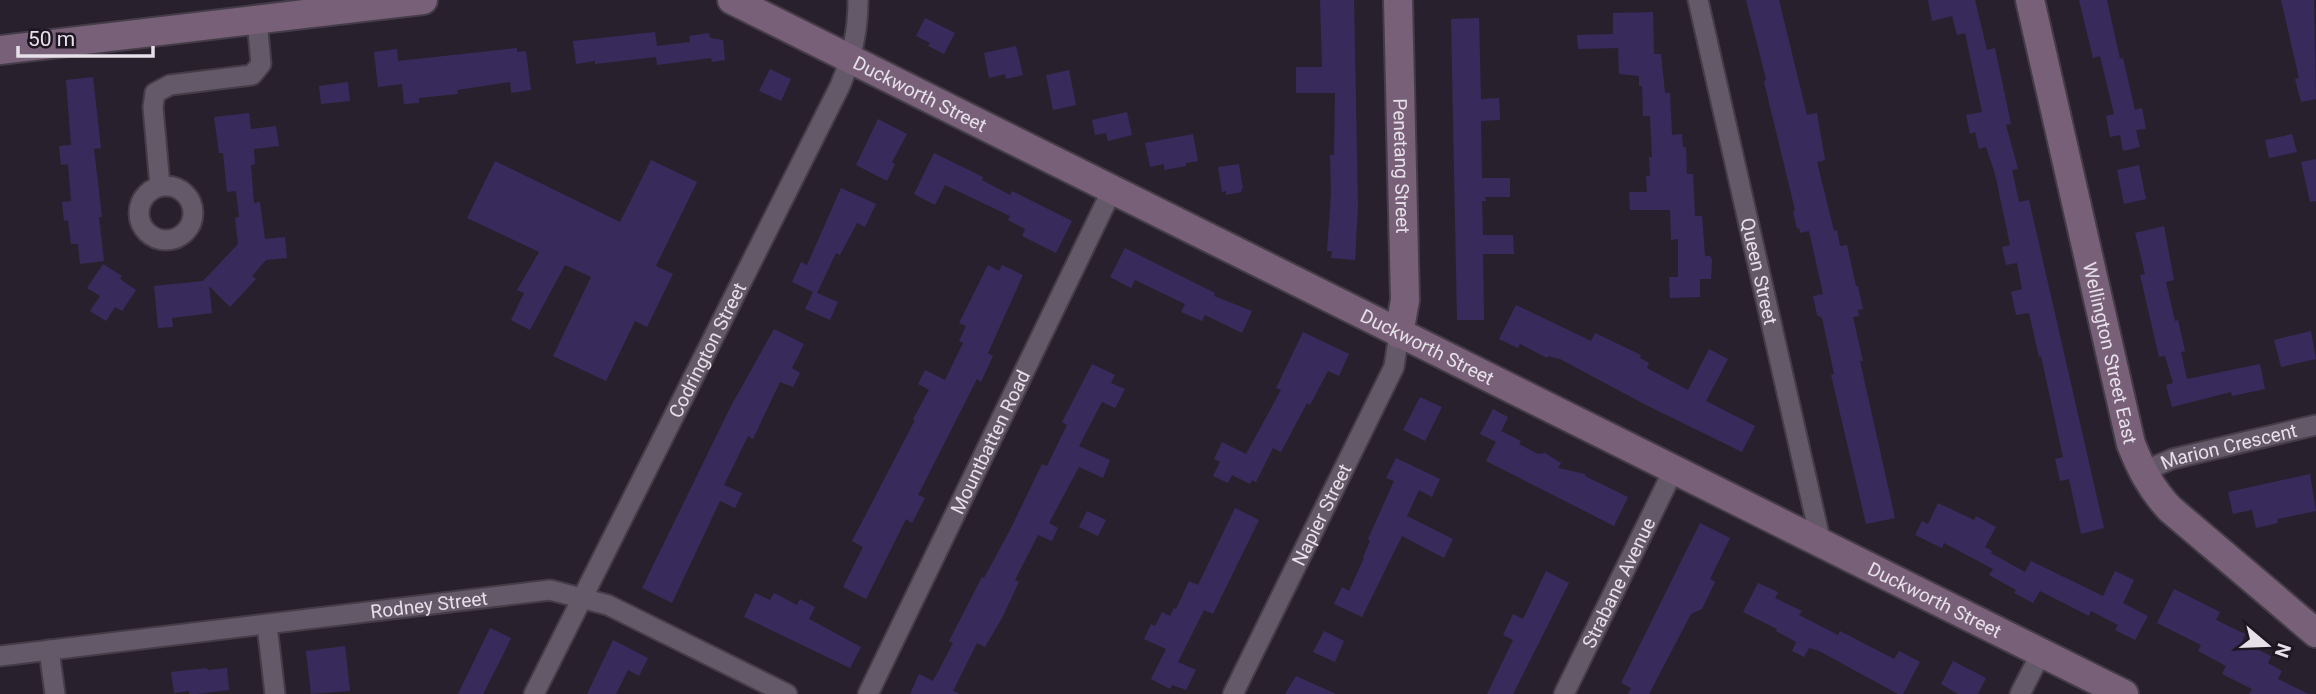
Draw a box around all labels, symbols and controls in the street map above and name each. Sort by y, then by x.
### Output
scale bar [18,14,152,58]
text: 50 m [28,27,75,51]
street label: Duckworth Street [849,51,990,137]
street label: Penetang Street [1389,98,1415,234]
street label: Queen Street [1736,215,1783,327]
street label: Wellington Street East [2078,260,2142,446]
street label: Codrington Street [663,279,751,422]
street label: Duckworth Street [1357,304,1498,390]
street label: Mountbatten Road [945,366,1035,518]
street label: Marion Crescent [2157,418,2299,474]
street label: Napier Street [1287,460,1356,569]
street label: Strabane Avenue [1577,514,1660,652]
street label: Duckworth Street [1864,557,2005,643]
street label: Rodney Street [369,586,489,623]
north arrow [2232,610,2302,680]
text: N [2270,640,2296,660]

